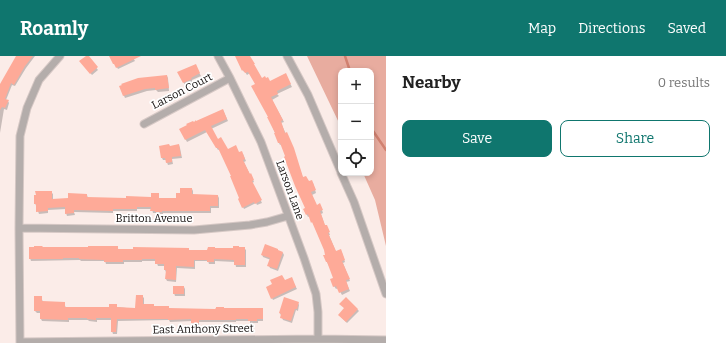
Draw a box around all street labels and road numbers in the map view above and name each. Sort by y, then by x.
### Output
street label: Larson Court [150,70,214,112]
street label: Larson Lane [273,158,307,222]
street label: Britton Avenue [116,212,192,225]
street label: East Anthony Street [152,322,254,336]

